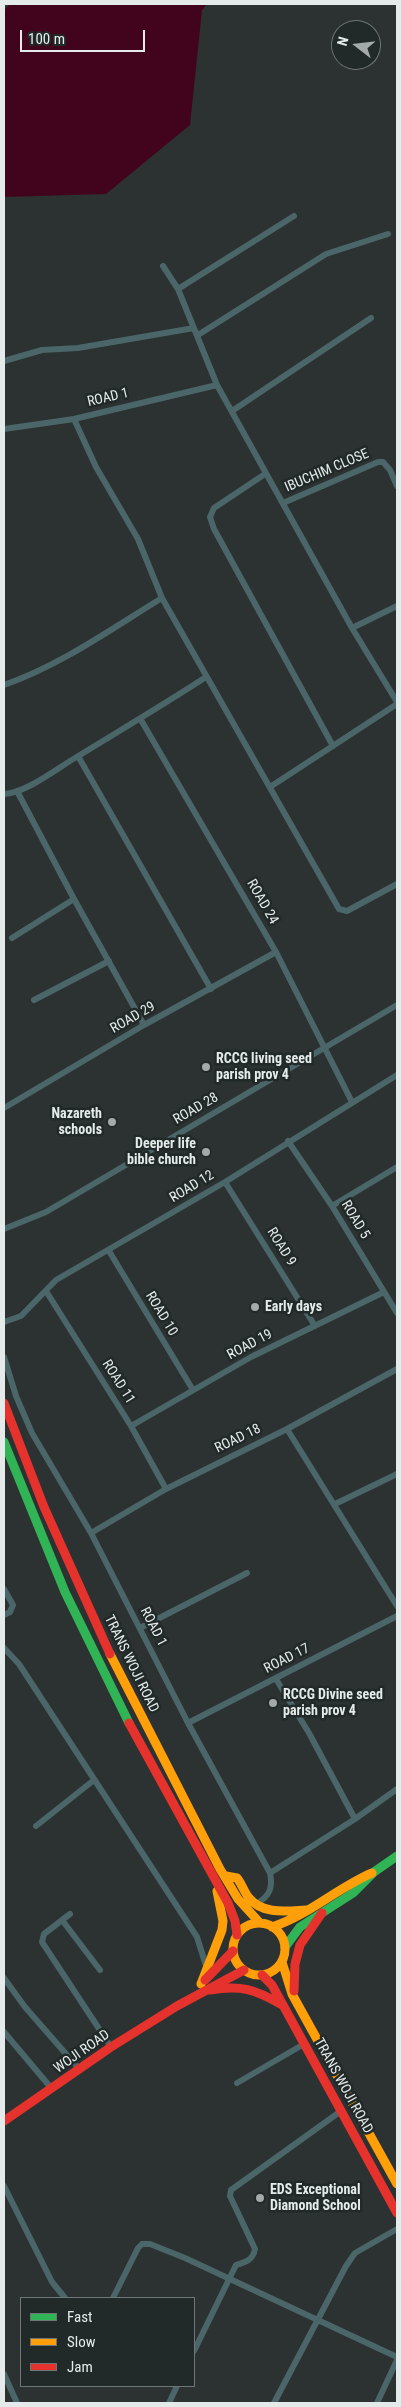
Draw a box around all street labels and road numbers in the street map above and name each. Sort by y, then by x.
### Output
street label: ROAD 1 [86,385,130,411]
street label: IBUCHIM CLOSE [282,446,372,496]
street label: ROAD 24 [243,877,281,927]
street label: ROAD 29 [108,999,158,1037]
street label: ROAD 28 [171,1090,221,1128]
street label: ROAD 12 [167,1167,217,1207]
street label: ROAD 5 [337,1198,373,1242]
street label: ROAD 9 [263,1225,299,1269]
street label: ROAD 10 [141,1289,181,1339]
street label: ROAD 19 [225,1326,275,1364]
street label: ROAD 11 [98,1357,138,1407]
street label: ROAD 18 [212,1421,264,1457]
street label: ROAD 1 [136,1605,170,1649]
street label: TRANS WOJI ROAD [100,1613,162,1715]
street label: ROAD 17 [261,1640,313,1678]
street label: WOJI ROAD [51,2027,113,2077]
street label: TRANS WOJI ROAD [310,2035,376,2137]

